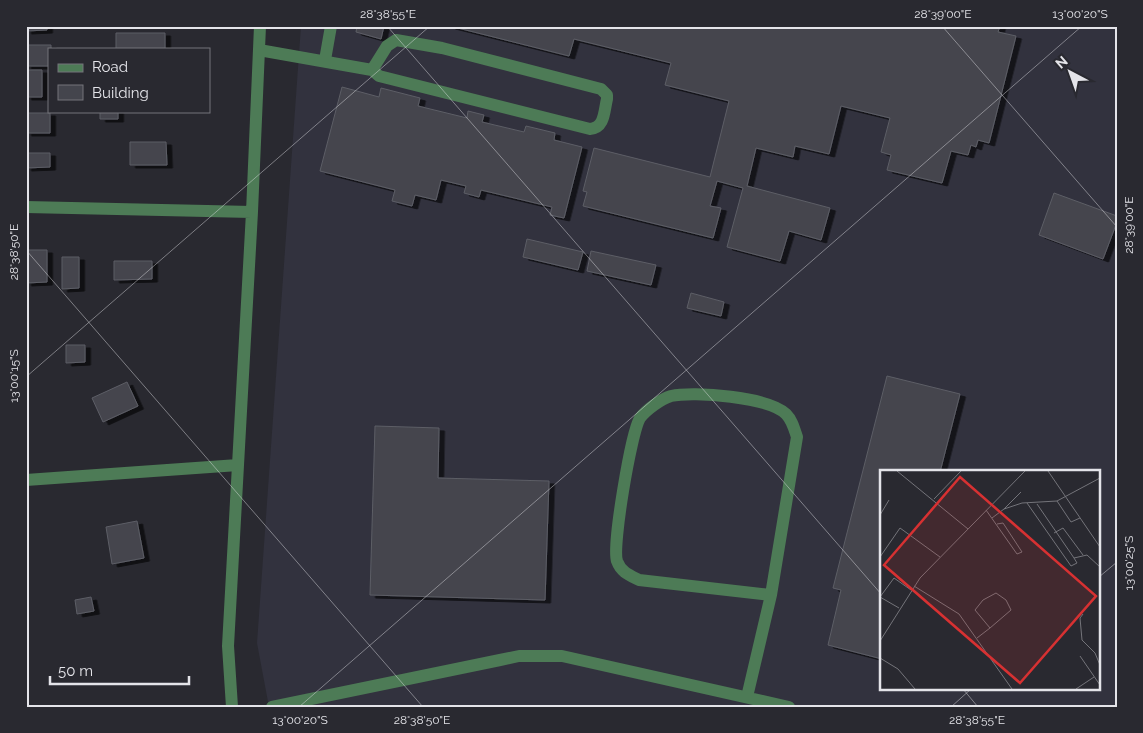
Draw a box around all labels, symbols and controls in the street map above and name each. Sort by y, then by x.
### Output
text: 28°38'55"E [360,7,416,21]
text: 28°39'00"E [914,7,972,21]
text: 13°00'20"S [1052,7,1108,21]
legend [48,48,210,112]
north arrow [1046,48,1096,98]
text: N [1052,53,1071,72]
text: Road [92,58,128,76]
text: Building [92,84,149,102]
text: 28°39'00"E [1122,196,1136,254]
text: 28°38'50"E [7,224,21,280]
text: 13°00'15"S [7,349,21,403]
inset map [880,470,1100,690]
text: 13°00'25"S [1122,536,1136,590]
scale bar [50,653,189,685]
text: 50 m [58,662,93,680]
text: 13°00'20"S [272,713,328,727]
text: 28°38'50"E [394,713,450,727]
text: 28°38'55"E [949,713,1005,727]

